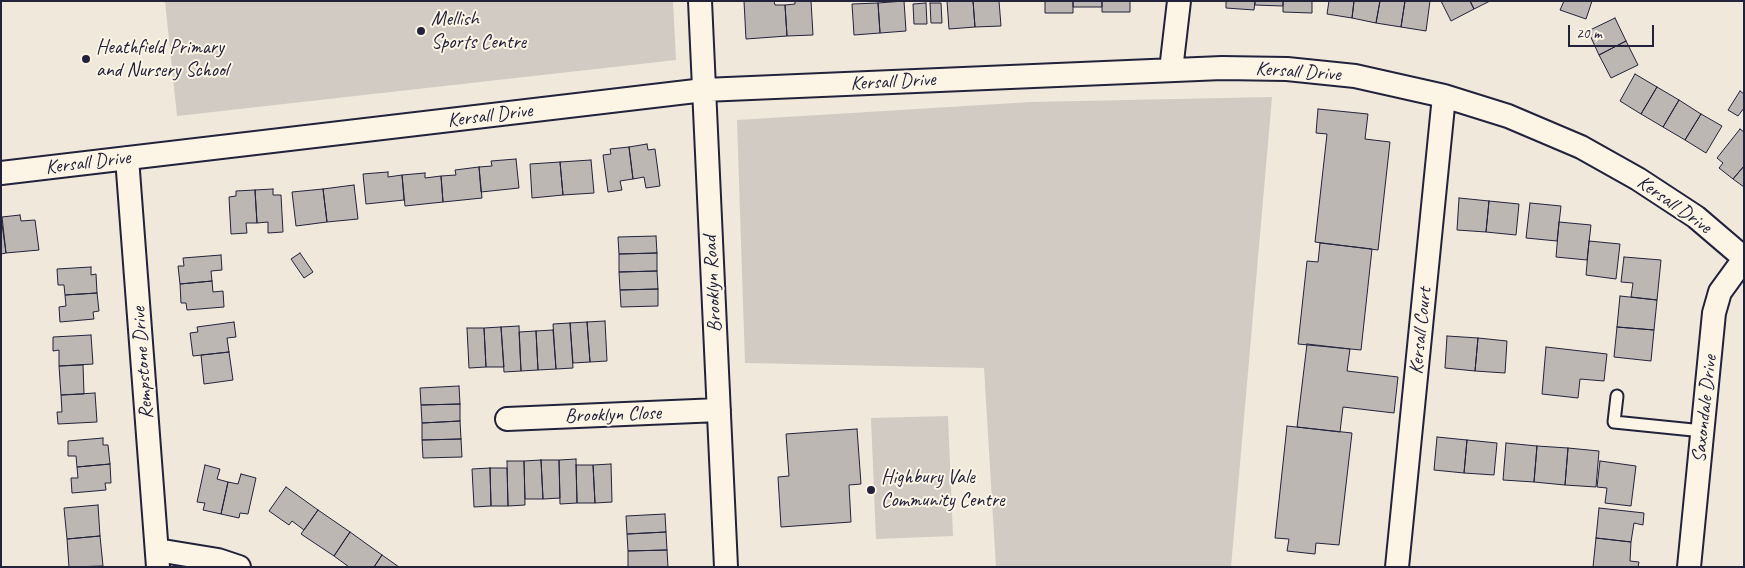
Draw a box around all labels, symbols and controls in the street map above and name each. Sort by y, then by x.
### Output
place label: Mellish Sports Centre [431,8,526,55]
scale bar [1570,15,1656,47]
text: 20 m [1576,24,1602,43]
marker: Mellish Sports Centre [415,25,427,37]
place label: Heathfield Primary and Nursery School [96,36,228,83]
marker: Heathfield Primary and Nursery School [80,53,92,65]
street label: Kersall Drive [1255,57,1341,87]
street label: Kersall Drive [850,68,936,96]
street label: Kersall Drive [446,99,534,133]
street label: Kersall Drive [44,146,132,180]
street label: Kersall Drive [1632,171,1716,239]
street label: Brooklyn Road [698,235,728,333]
street label: Kersall Court [1405,286,1437,376]
street label: Rempstone Drive [127,306,159,420]
street label: Saxondale Drive [1687,354,1723,464]
street label: Brooklyn Close [564,401,662,429]
place label: Highbury Vale Community Centre [881,466,1005,513]
marker: Highbury Vale Community Centre [865,484,877,496]

